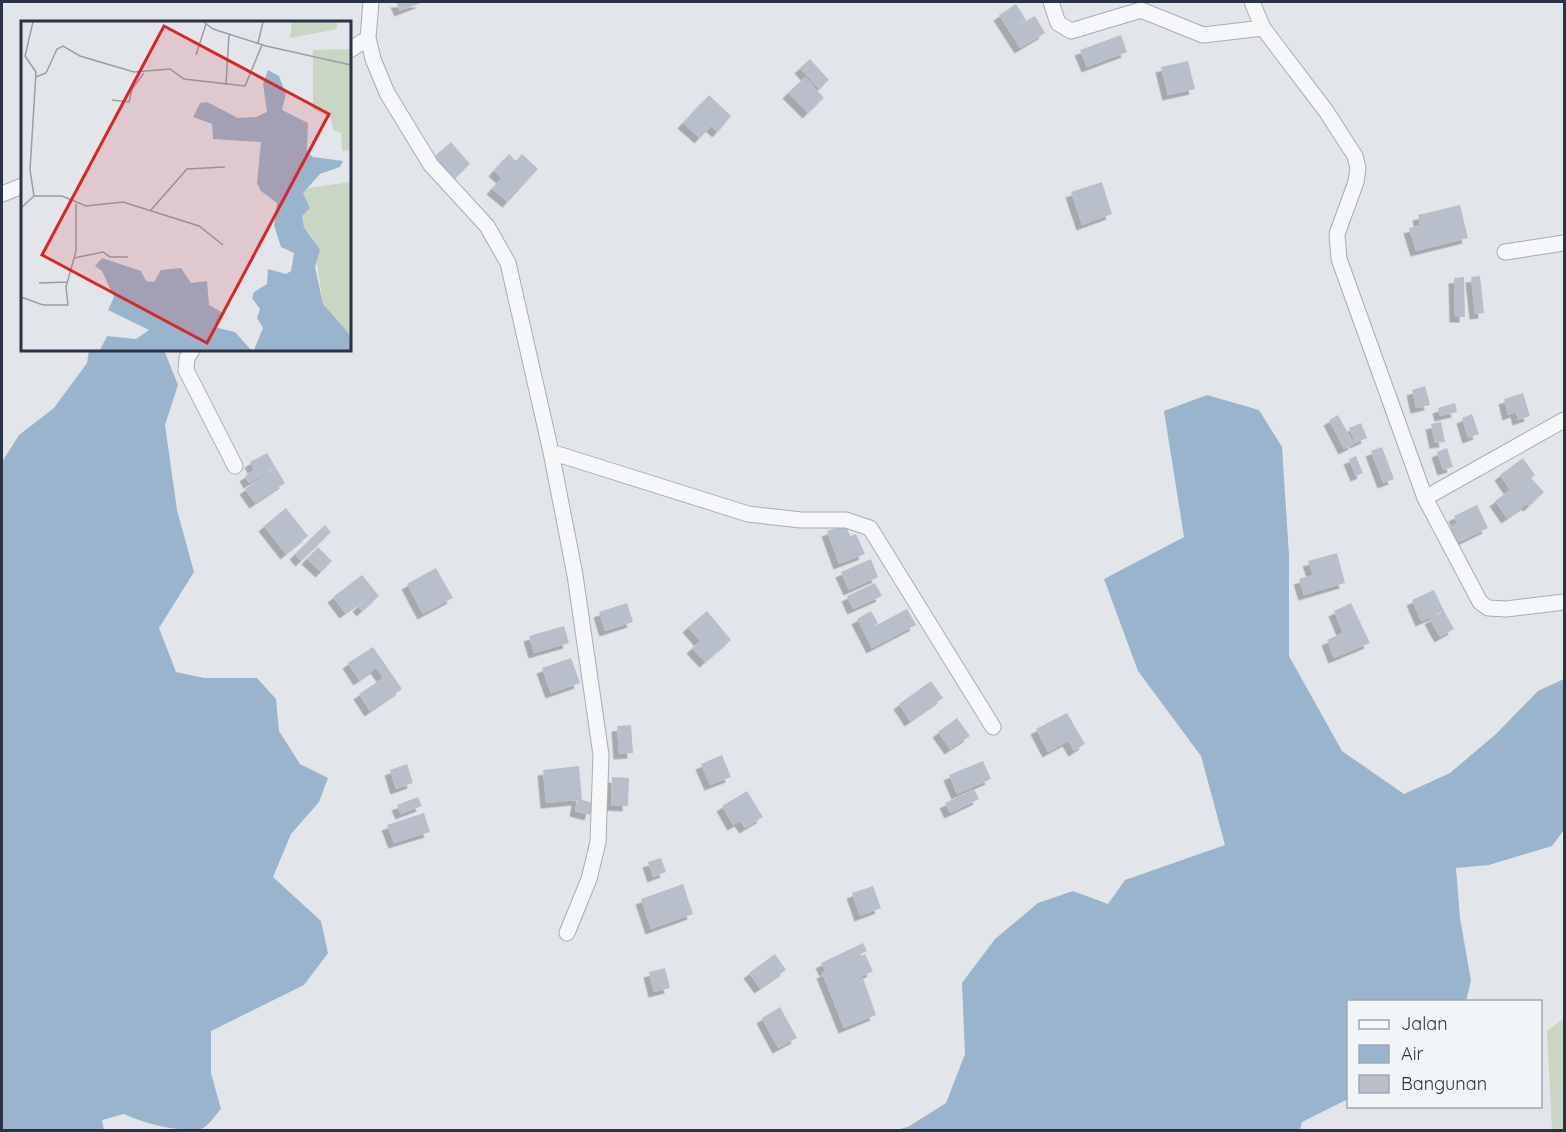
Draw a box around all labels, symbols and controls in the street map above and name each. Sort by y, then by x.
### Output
inset map [21,21,351,351]
legend [1347,1000,1542,1108]
text: Jalan [1401,1012,1448,1035]
text: Air [1401,1042,1423,1065]
text: Bangunan [1401,1072,1487,1095]

